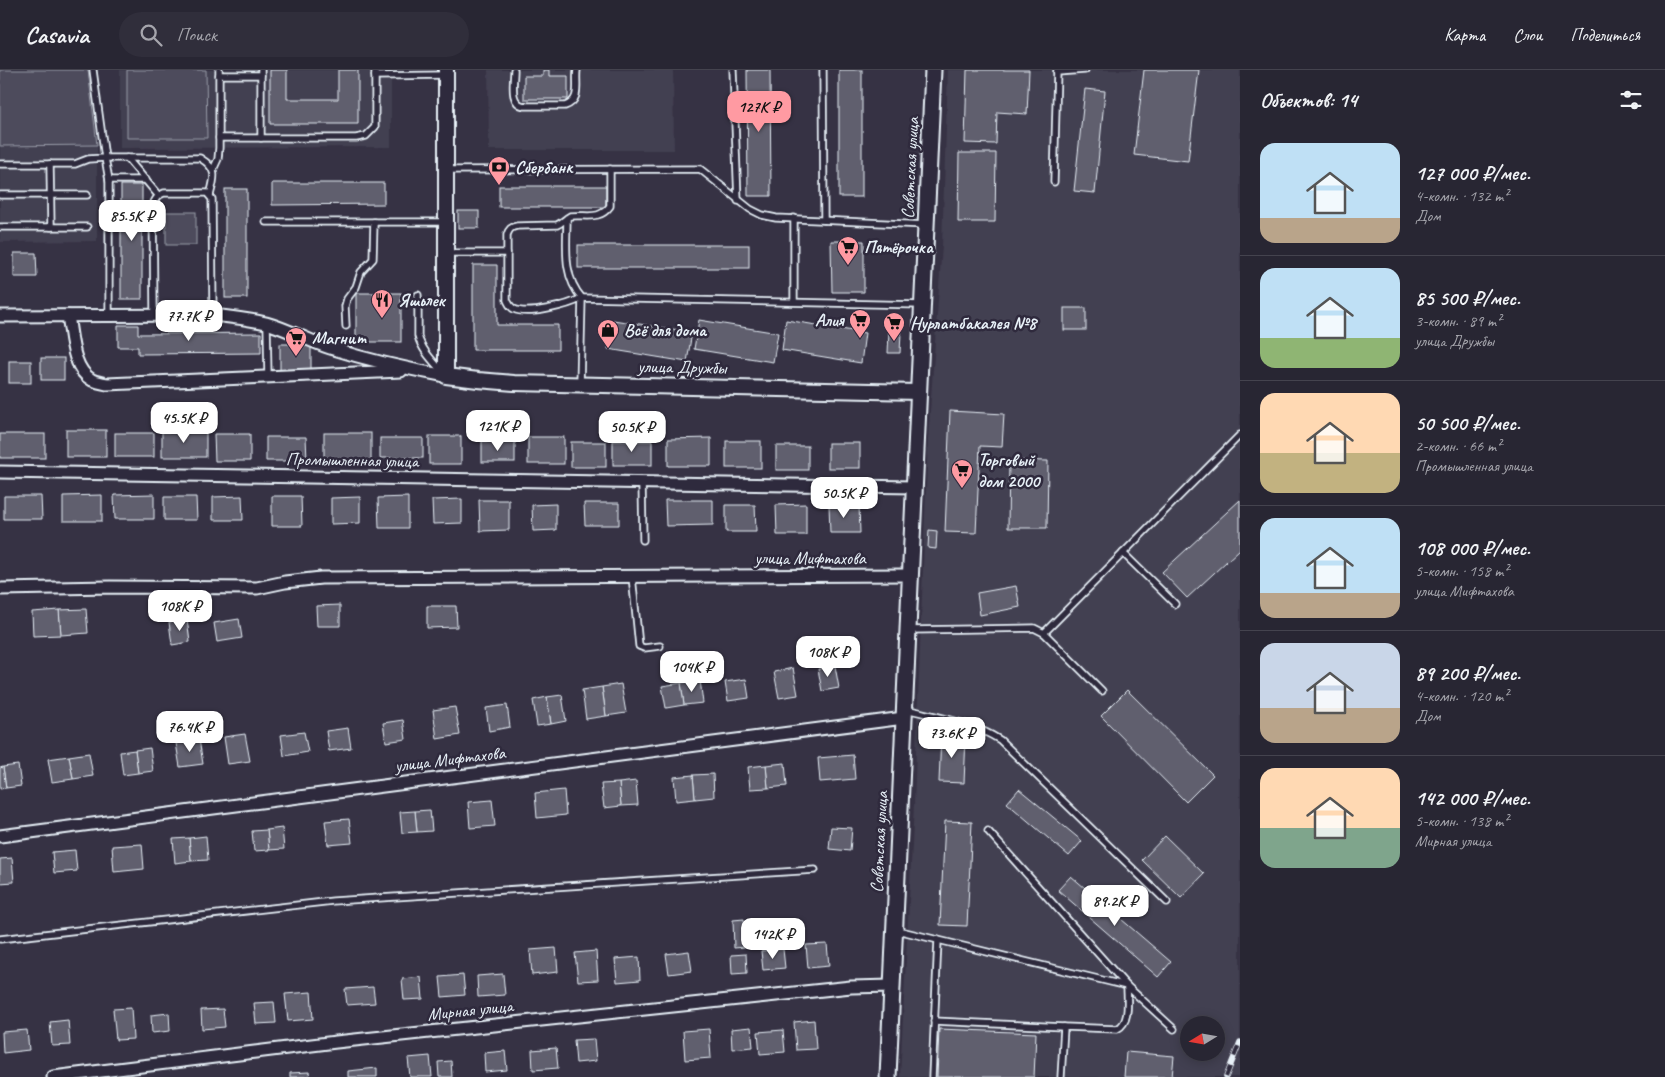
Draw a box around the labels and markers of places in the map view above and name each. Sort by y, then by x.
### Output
pin: 127K ₽ [718,90,800,133]
bank icon: Сбербанк [487,155,511,186]
place label: Сбербанк [515,156,574,178]
pin: 85.5K ₽ [86,200,178,242]
supermarket icon: Пятёрочка [836,235,860,266]
place label: Пятёрочка [864,236,934,258]
restaurant icon: Яшьлек [370,288,394,319]
place label: Яшьлек [398,289,446,311]
pin: 77.7K ₽ [143,300,235,342]
supermarket icon: Алия [848,308,872,339]
place label: Алия [815,309,846,331]
supermarket icon: Нурлатбакалея №8 [882,311,906,342]
place label: Нурлатбакалея №8 [910,312,1038,334]
shop icon: Всё для дома [596,318,620,349]
place label: Всё для дома [624,319,708,341]
supermarket icon: Магнит [284,326,308,357]
place label: Магнит [312,327,367,349]
pin: 45.5K ₽ [138,402,230,444]
pin: 121K ₽ [457,410,539,452]
pin: 50.5K ₽ [586,410,678,453]
place label: Торговый дом 2000 [978,449,1041,492]
supermarket icon: Торговый дом 2000 [950,458,974,489]
pin: 50.5K ₽ [798,476,890,519]
pin: 108K ₽ [139,590,221,632]
pin: 108K ₽ [787,636,869,678]
pin: 104K ₽ [651,650,733,693]
pin: 76.4K ₽ [144,710,236,753]
pin: 73.6K ₽ [906,716,998,759]
pin: 89.2K ₽ [1069,884,1161,927]
pin: 142K ₽ [732,918,814,960]

